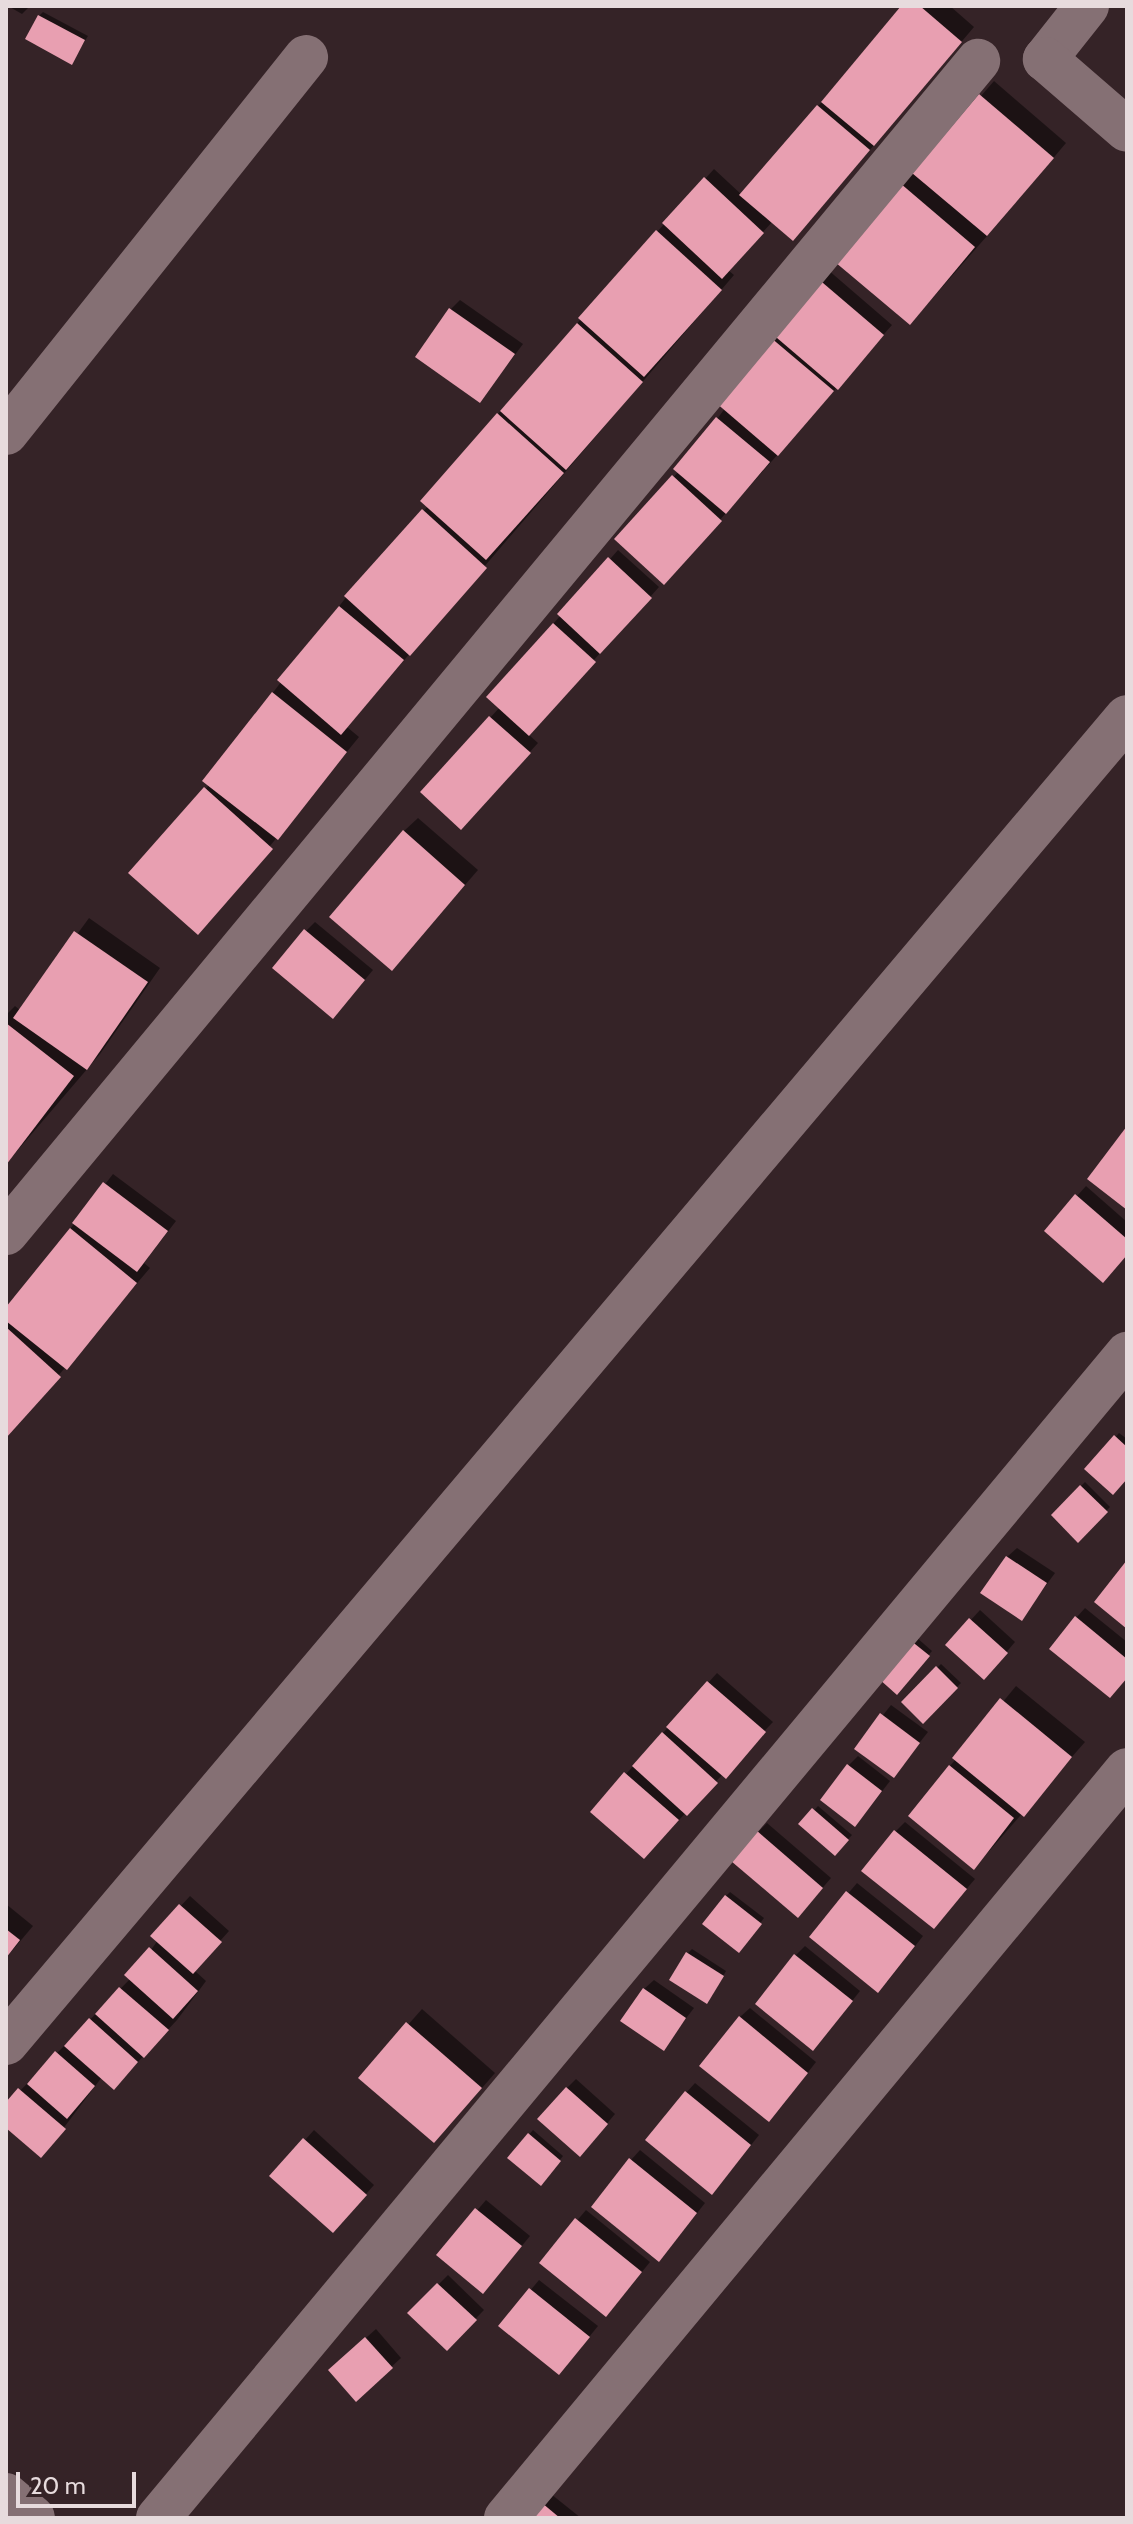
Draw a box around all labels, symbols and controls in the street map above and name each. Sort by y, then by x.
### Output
scale bar [20,2456,140,2506]
text: 20 m [30,2471,86,2500]

